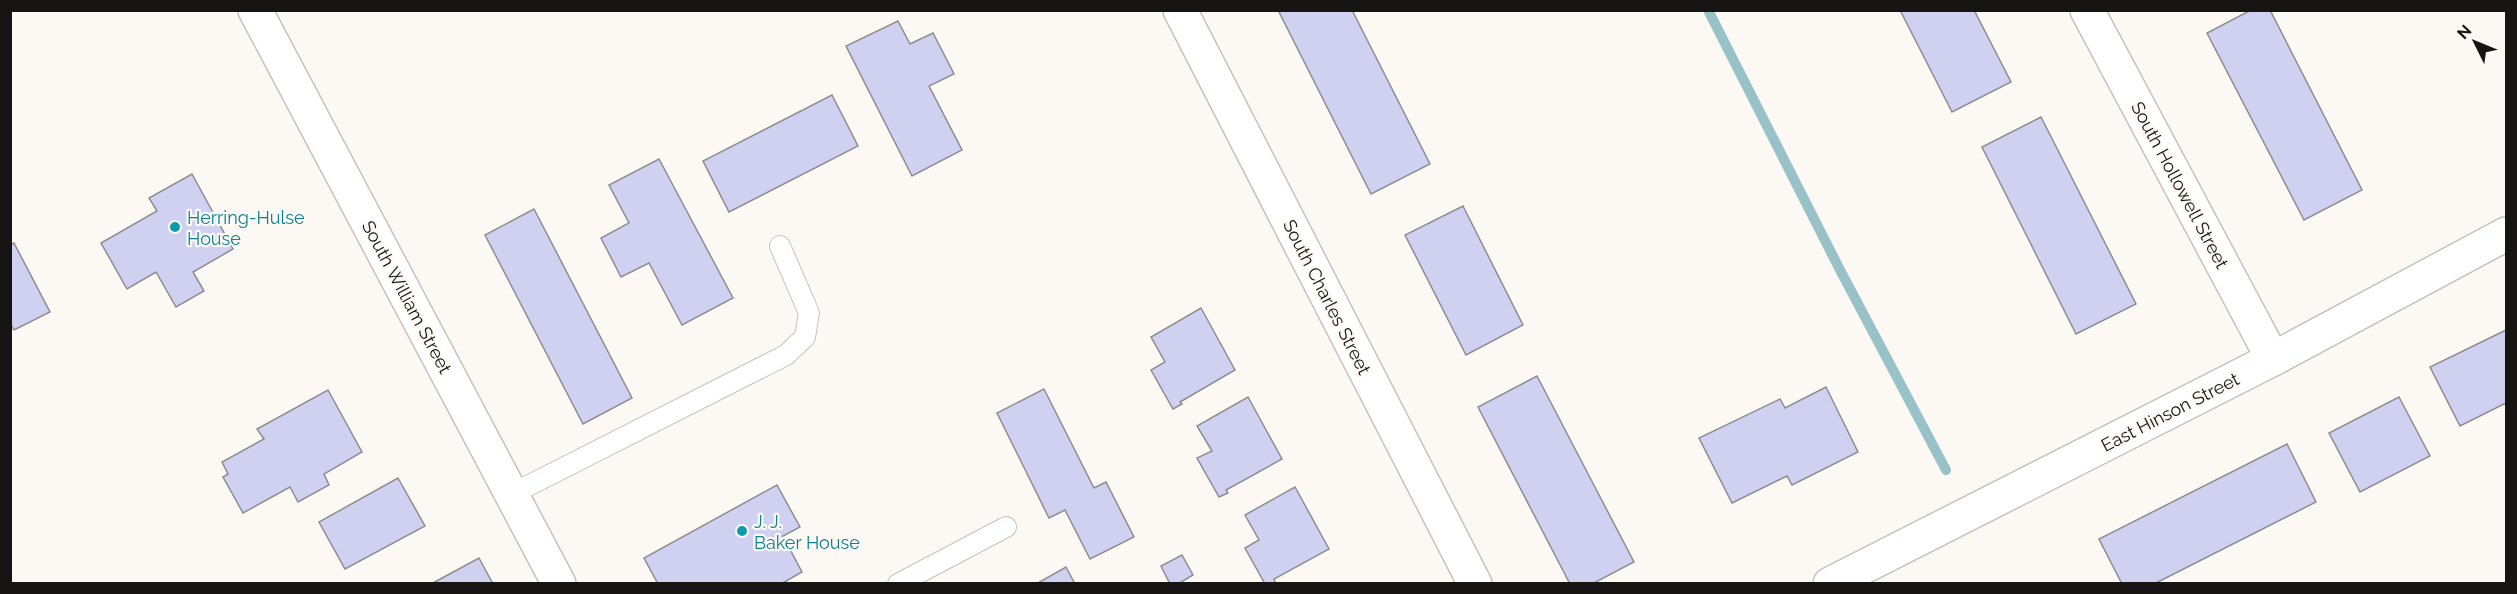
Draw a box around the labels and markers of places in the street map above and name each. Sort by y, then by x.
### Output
place label: Herring-Hulse House [187,207,305,249]
marker: Herring-Hulse House [168,220,182,234]
place label: J. J. Baker House [754,511,860,553]
marker: J. J. Baker House [735,524,749,538]

